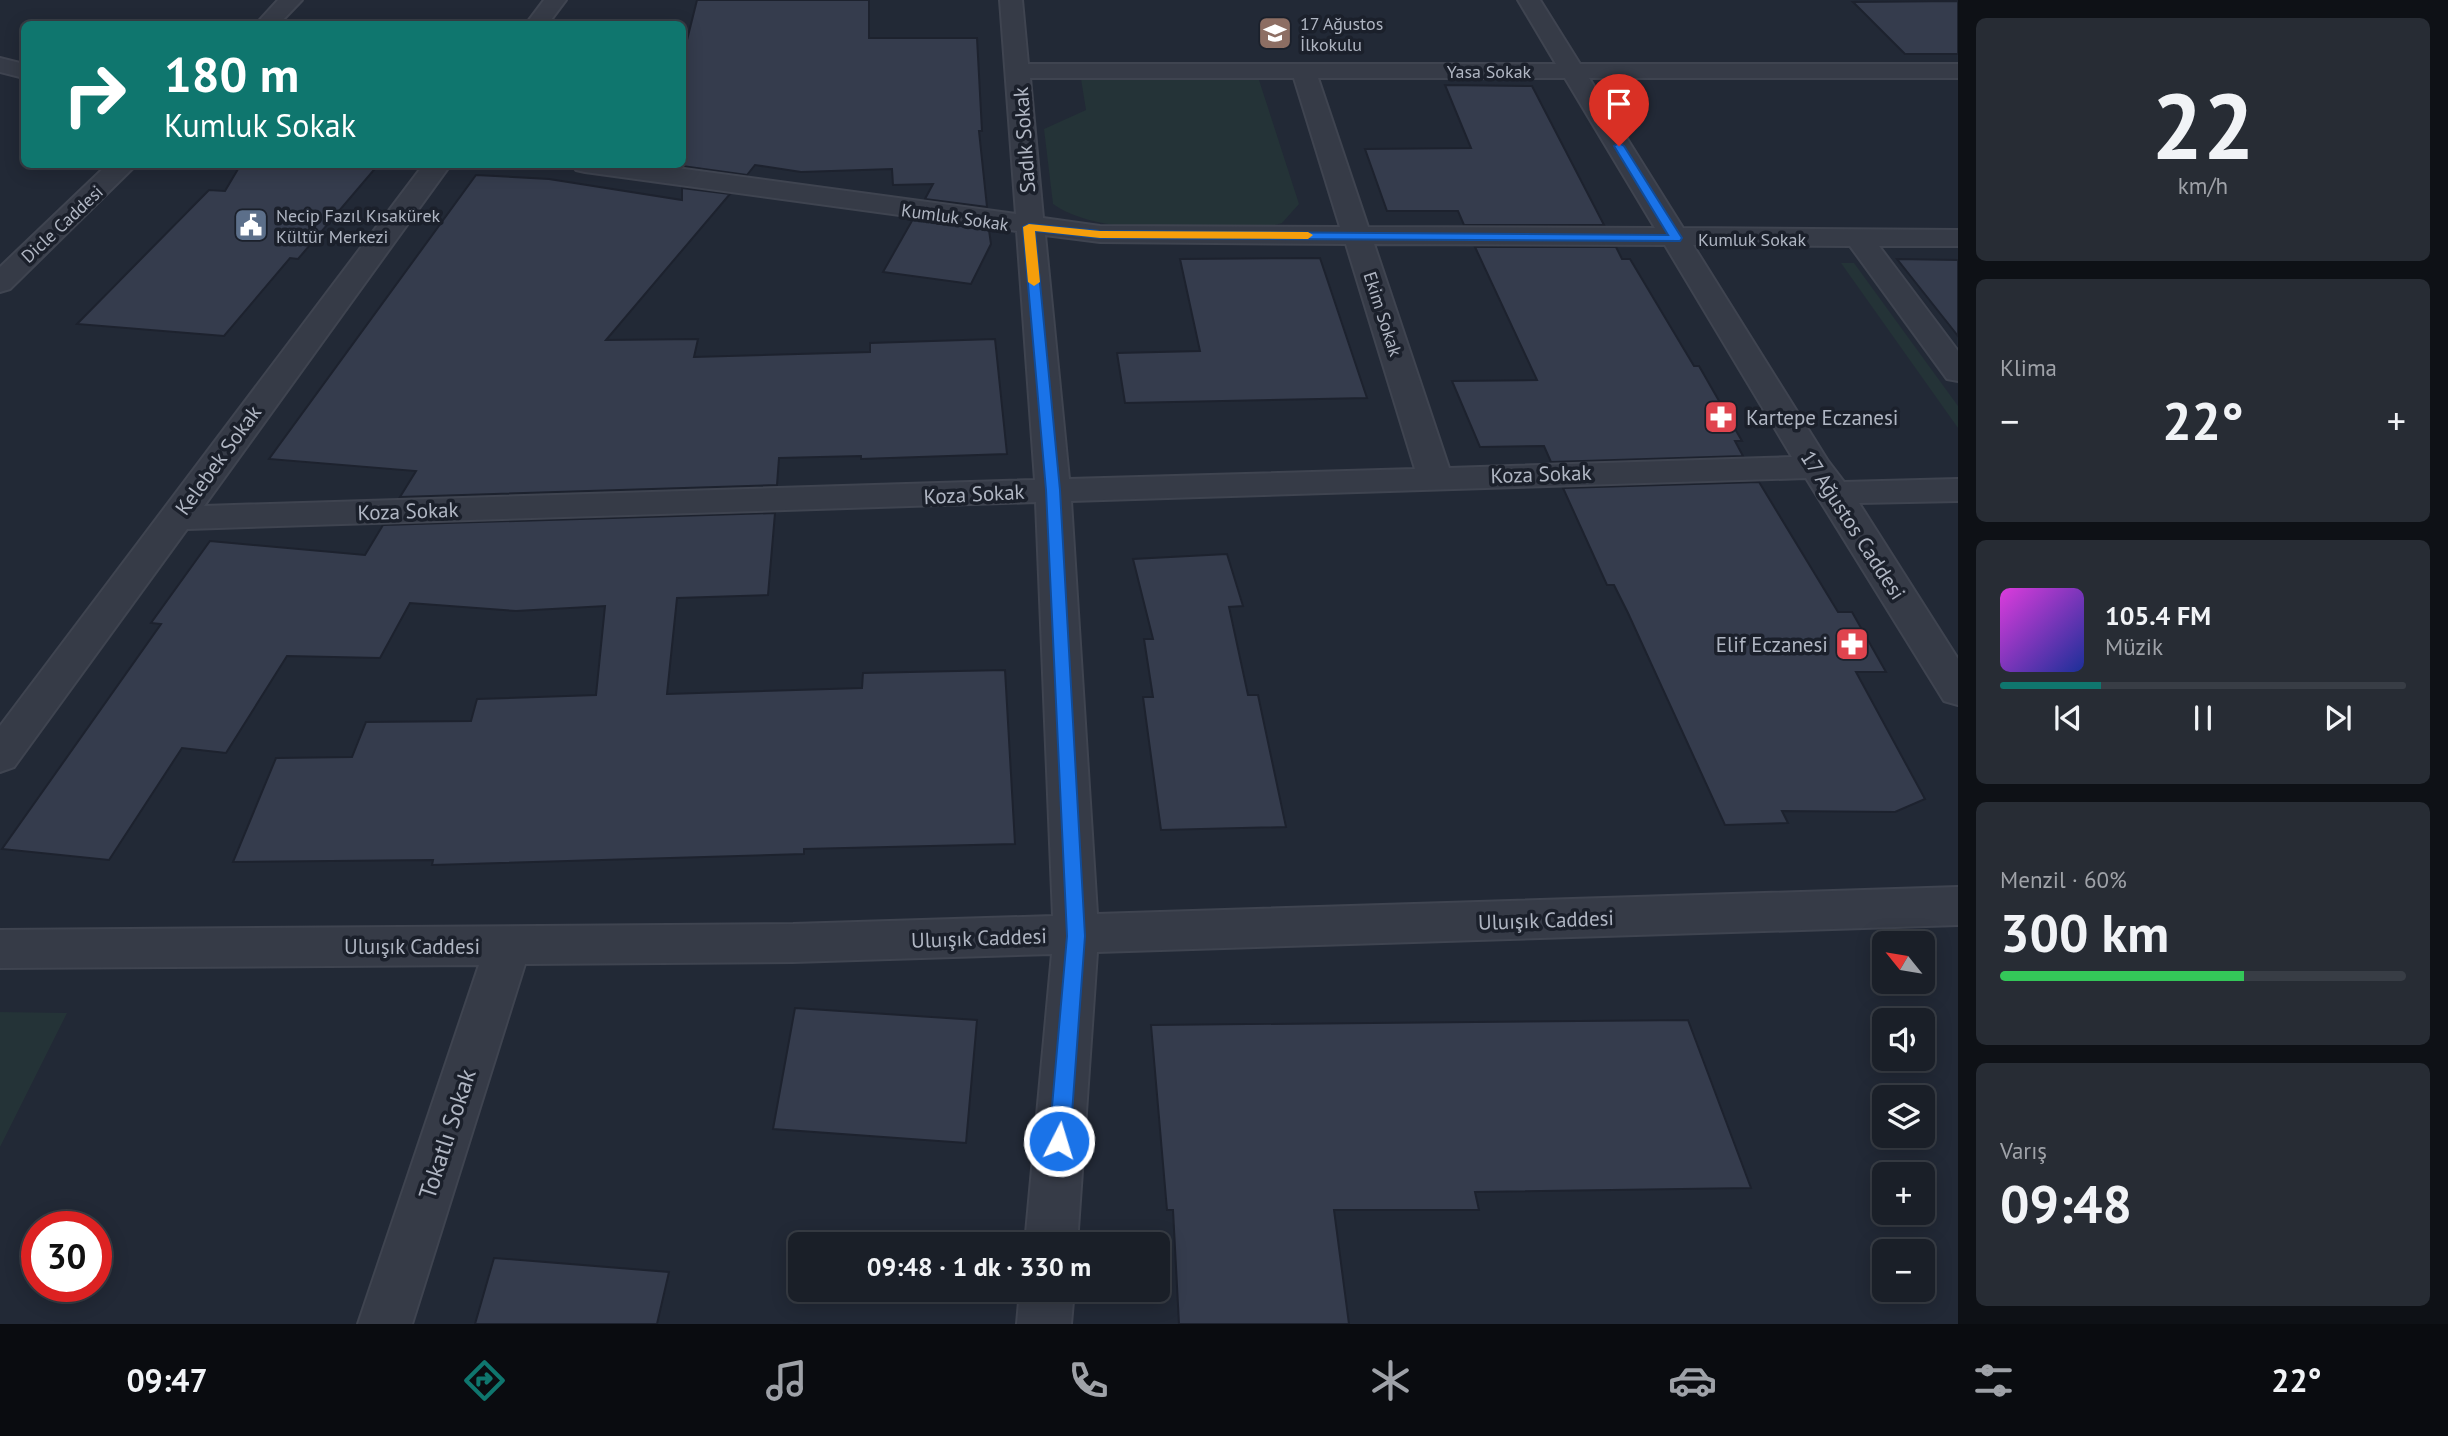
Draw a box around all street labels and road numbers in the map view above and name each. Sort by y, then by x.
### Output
street label: Yasa Sokak [1447,60,1532,83]
street label: Sadık Sokak [1007,86,1041,194]
street label: Dicle Caddesi [16,180,108,268]
street label: Kumluk Sokak [900,198,1010,236]
street label: Kumluk Sokak [1698,228,1806,251]
street label: Ekim Sokak [1358,269,1408,360]
street label: Kelebek Sokak [169,400,267,520]
street label: 17 Ağustos Caddesi [1795,445,1911,605]
street label: Koza Sokak [1490,459,1592,489]
street label: Koza Sokak [923,478,1025,510]
street label: Koza Sokak [357,496,459,526]
street label: Uluışık Caddesi [1478,904,1614,936]
street label: Uluışık Caddesi [911,922,1047,954]
street label: Uluışık Caddesi [344,933,480,960]
street label: Tokatlı Sokak [411,1065,483,1203]

